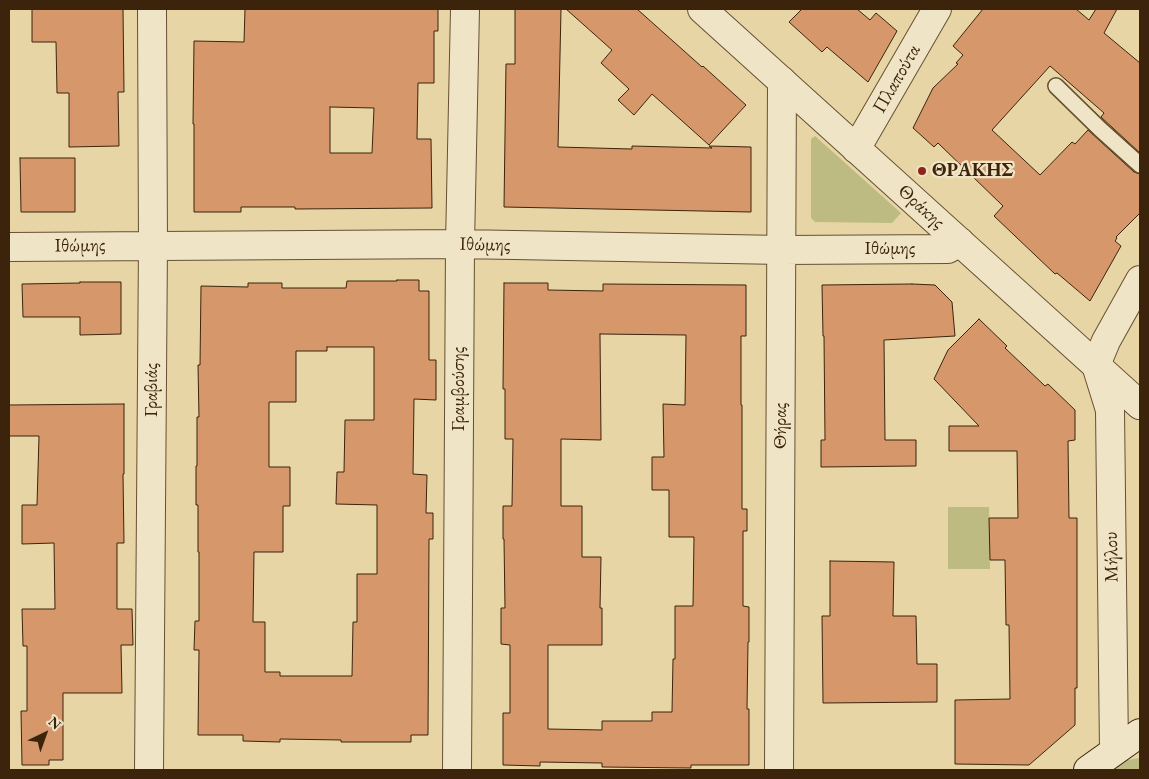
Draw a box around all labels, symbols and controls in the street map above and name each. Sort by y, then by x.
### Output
street label: Πλαπούτα [868,41,926,117]
place label: ΘΡΑΚΗΣ [932,160,1013,182]
marker: ΘΡΑΚΗΣ [916,165,928,177]
street label: Θράκης [893,180,949,234]
street label: Ιθώμης [459,233,511,257]
street label: Ιθώμης [54,234,106,258]
street label: Ιθώμης [865,238,915,260]
street label: Γραμβούσης [448,347,470,431]
street label: Γραβιάς [141,363,163,417]
street label: Θήρας [770,403,792,449]
street label: Μήλου [1100,531,1124,583]
north arrow [20,709,70,759]
text: N [45,712,65,733]

